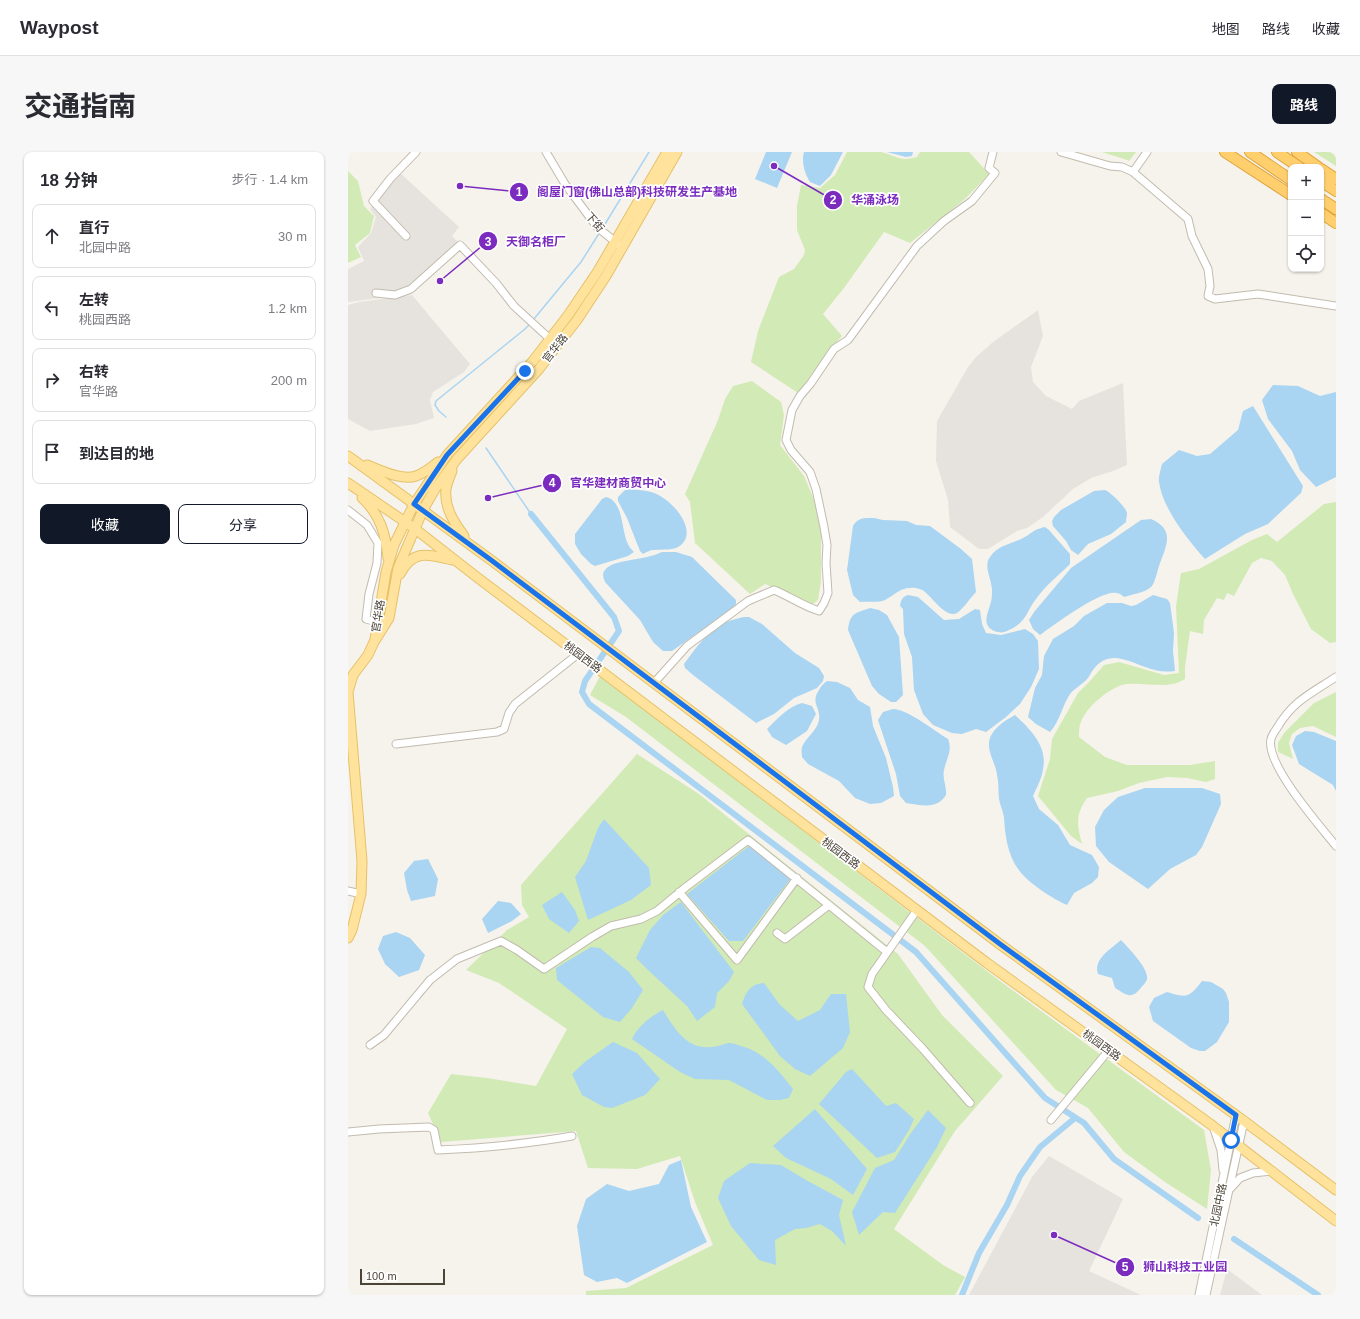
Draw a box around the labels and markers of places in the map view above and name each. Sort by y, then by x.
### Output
callout: 阁屋门窗(佛山总部)科技研发生产基地 [509,180,745,204]
callout: 华涌泳场 [823,188,907,212]
callout: 天御名柜厂 [478,229,574,253]
callout: 官华建材商贸中心 [542,471,674,495]
callout: 狮山科技工业园 [1115,1255,1235,1279]

